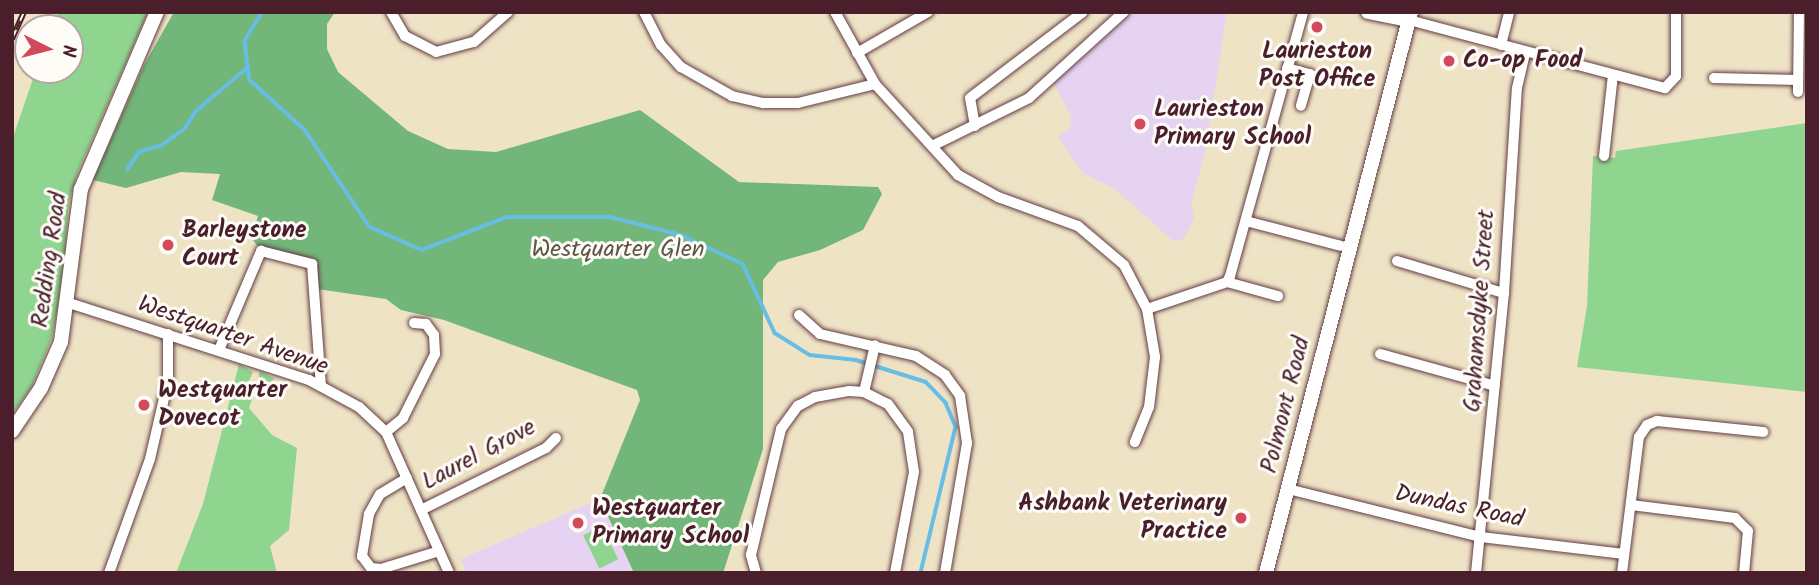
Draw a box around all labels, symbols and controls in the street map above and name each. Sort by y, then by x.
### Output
north arrow [14,14,84,84]
marker: Laurieston Post Office [1309,19,1325,35]
place label: Laurieston Post Office [1259,38,1375,94]
text: N [52,43,83,59]
place label: Co-op Food [1463,47,1582,75]
marker: Co-op Food [1441,53,1457,69]
place label: Laurieston Primary School [1154,96,1311,152]
marker: Laurieston Primary School [1132,116,1148,132]
street label: Redding Road [26,190,74,330]
street label: Grahamsdyke Street [1459,209,1501,413]
place label: Barleystone Court [182,217,306,273]
park label: Westquarter Glen [532,236,704,264]
marker: Barleystone Court [160,237,176,253]
street label: Westquarter Avenue [134,290,332,382]
street label: Polmont Road [1255,334,1317,476]
place label: Westquarter Dovecot [158,377,287,433]
marker: Westquarter Dovecot [136,397,152,413]
street label: Laurel Grove [417,413,541,497]
street label: Dundas Road [1392,479,1526,535]
place label: Ashbank Veterinary Practice [1018,490,1227,546]
place label: Westquarter Primary School [592,495,749,551]
marker: Ashbank Veterinary Practice [1233,510,1249,526]
marker: Westquarter Primary School [570,515,586,531]

